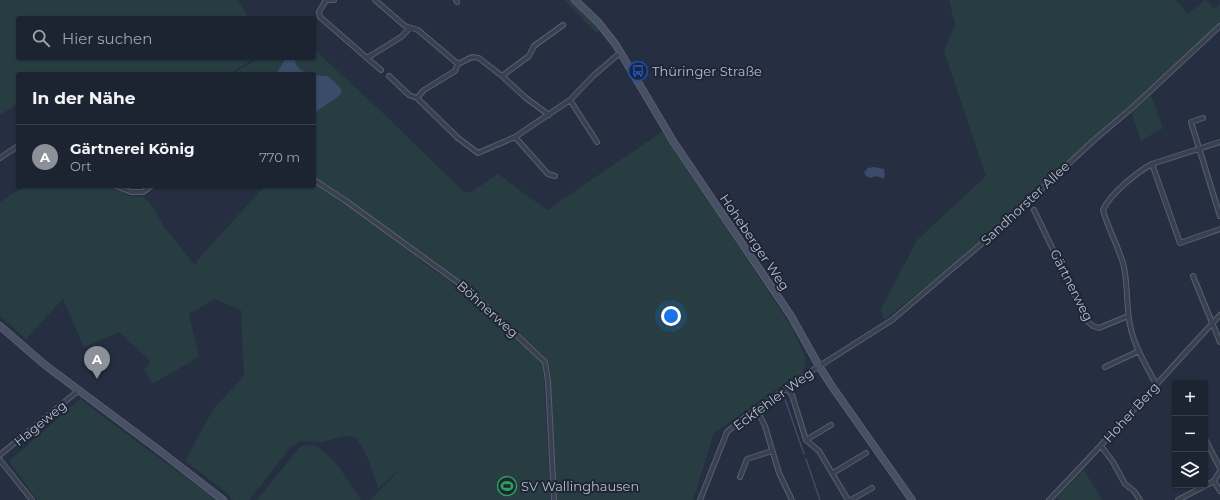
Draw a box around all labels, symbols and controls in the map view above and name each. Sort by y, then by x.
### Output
search box [16,16,316,60]
icon: search [30,27,52,49]
text: Hier suchen [62,29,152,48]
bus stop icon: Thüringer Straße [627,60,649,82]
place label: Thüringer Straße [652,63,762,79]
text: In der Nähe [32,88,136,108]
text: Gärtnerei König [70,139,194,158]
text: A [40,149,50,165]
text: 770 m [259,149,300,165]
text: Ort [70,158,92,174]
street label: Sandhorster Allee [977,158,1073,248]
street label: Hoheberger Weg [717,191,793,293]
street label: Gärtnerweg [1047,246,1097,324]
street label: Böhnerweg [454,277,522,341]
your location [661,306,681,326]
pin: A [84,346,110,379]
street label: Eckfehler Weg [730,365,816,433]
street label: Hoher Berg [1100,379,1162,445]
map controls [1172,380,1208,488]
button: + [1172,380,1208,416]
street label: Hageweg [11,397,69,449]
button: − [1172,416,1208,452]
button: layers [1172,452,1208,488]
sports icon: SV Wallinghausen [496,475,518,497]
place label: SV Wallinghausen [521,478,639,494]

